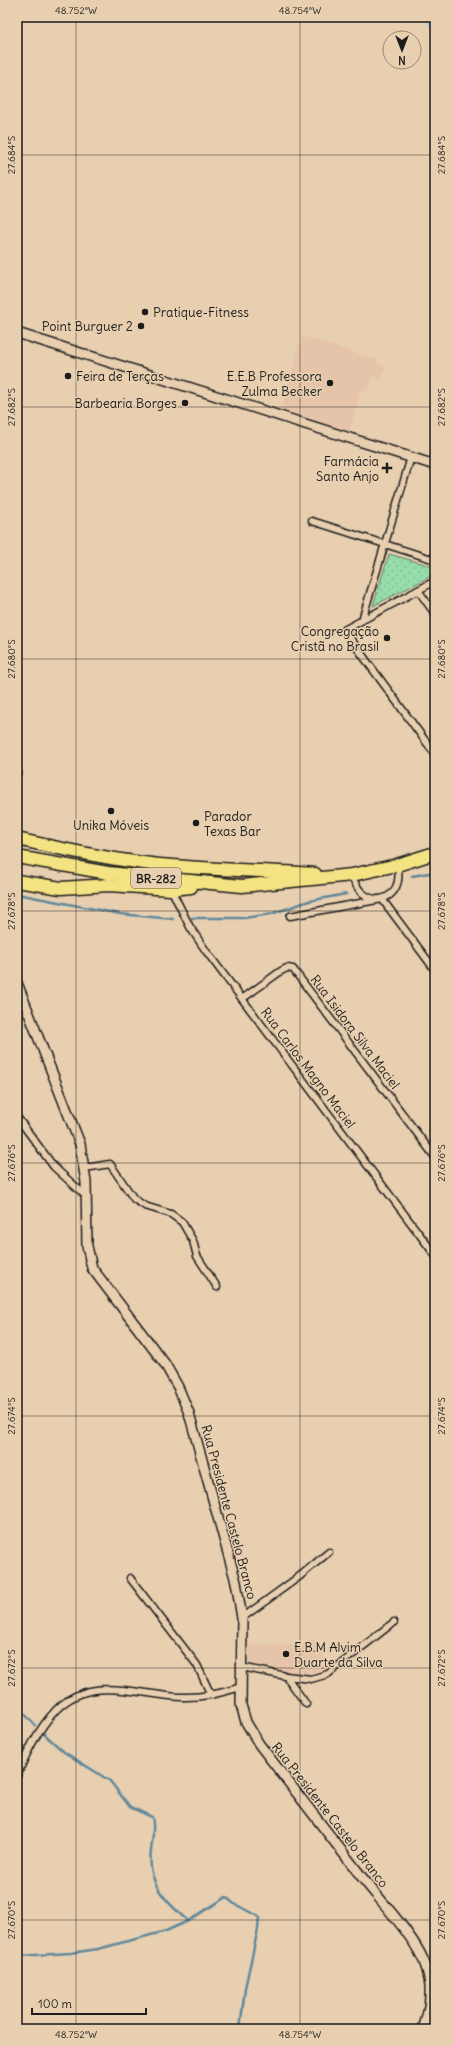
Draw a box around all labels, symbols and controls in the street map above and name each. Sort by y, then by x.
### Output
text: 48.752°W [55,4,97,17]
text: 48.754°W [279,4,321,17]
north arrow [382,30,422,70]
text: N [398,53,406,67]
text: 27.684°S [5,135,18,174]
text: 27.684°S [435,135,448,174]
place label: Pratique-Fitness [153,304,249,321]
marker: Pratique-Fitness [140,307,150,317]
place label: Point Burguer 2 [42,318,133,335]
marker: Point Burguer 2 [136,321,146,331]
place label: Feira de Terças [76,368,164,385]
place label: E.E.B Professora Zulma Becker [227,368,323,400]
marker: Feira de Terças [63,371,73,381]
marker: E.E.B Professora Zulma Becker [325,378,335,388]
text: 27.682°S [5,387,18,426]
text: 27.682°S [435,387,448,426]
place label: Barbearia Borges [74,395,177,412]
marker: Barbearia Borges [180,398,190,408]
place label: Farmácia Santo Anjo [316,453,379,485]
marker: Farmácia Santo Anjo [382,463,392,473]
place label: Congregação Cristã no Brasil [291,623,379,655]
marker: Congregação Cristã no Brasil [382,633,392,643]
text: 27.680°S [5,639,18,679]
text: 27.680°S [435,639,448,679]
marker: Unika Móveis [106,806,116,816]
place label: Parador Texas Bar [204,808,261,840]
place label: Unika Móveis [73,817,149,834]
marker: Parador Texas Bar [191,818,201,828]
road number: BR-282 [131,868,181,888]
text: 27.678°S [5,892,18,930]
text: 27.678°S [435,892,448,930]
street label: Rua Isidora Silva Maciel [307,972,403,1092]
street label: Rua Carlos Magno Maciel [257,1004,359,1132]
text: 27.676°S [5,1144,18,1182]
text: 27.676°S [435,1144,448,1182]
text: 27.674°S [5,1397,18,1435]
text: 27.674°S [435,1397,448,1435]
street label: Rua Presidente Castelo Branco [198,1423,260,1601]
place label: E.B.M Alvim Duarte da Silva [294,1639,383,1671]
text: 27.672°S [5,1649,18,1687]
marker: E.B.M Alvim Duarte da Silva [281,1649,291,1659]
text: 27.672°S [435,1649,448,1687]
street label: Rua Presidente Castelo Branco [268,1739,392,1891]
text: 27.670°S [5,1900,18,1939]
text: 27.670°S [435,1900,448,1939]
scale bar [32,1990,146,2016]
text: 100 m [38,1996,72,2011]
text: 48.752°W [55,2028,97,2041]
text: 48.754°W [279,2028,321,2041]

